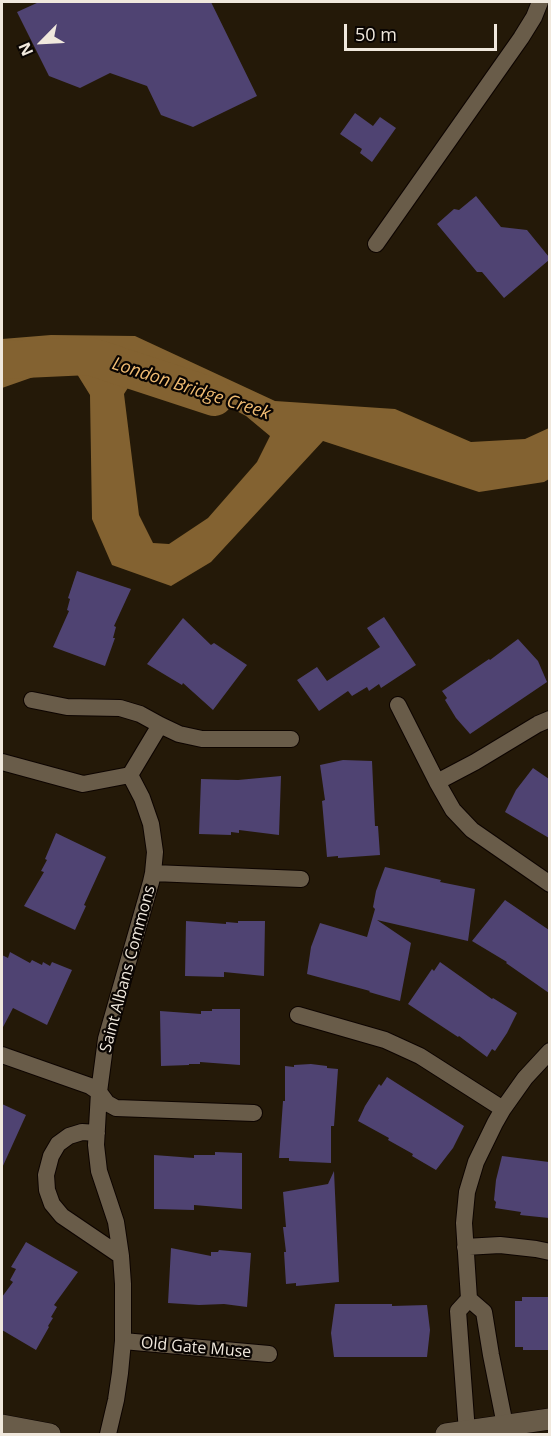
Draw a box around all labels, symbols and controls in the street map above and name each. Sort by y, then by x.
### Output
north arrow [12,12,72,72]
scale bar [347,12,500,50]
text: 50 m [355,22,397,46]
text: N [13,39,38,60]
water label: London Bridge Creek [109,353,273,425]
street label: Saint Albans Commons [96,883,160,1055]
street label: Old Gate Muse [140,1334,252,1362]

